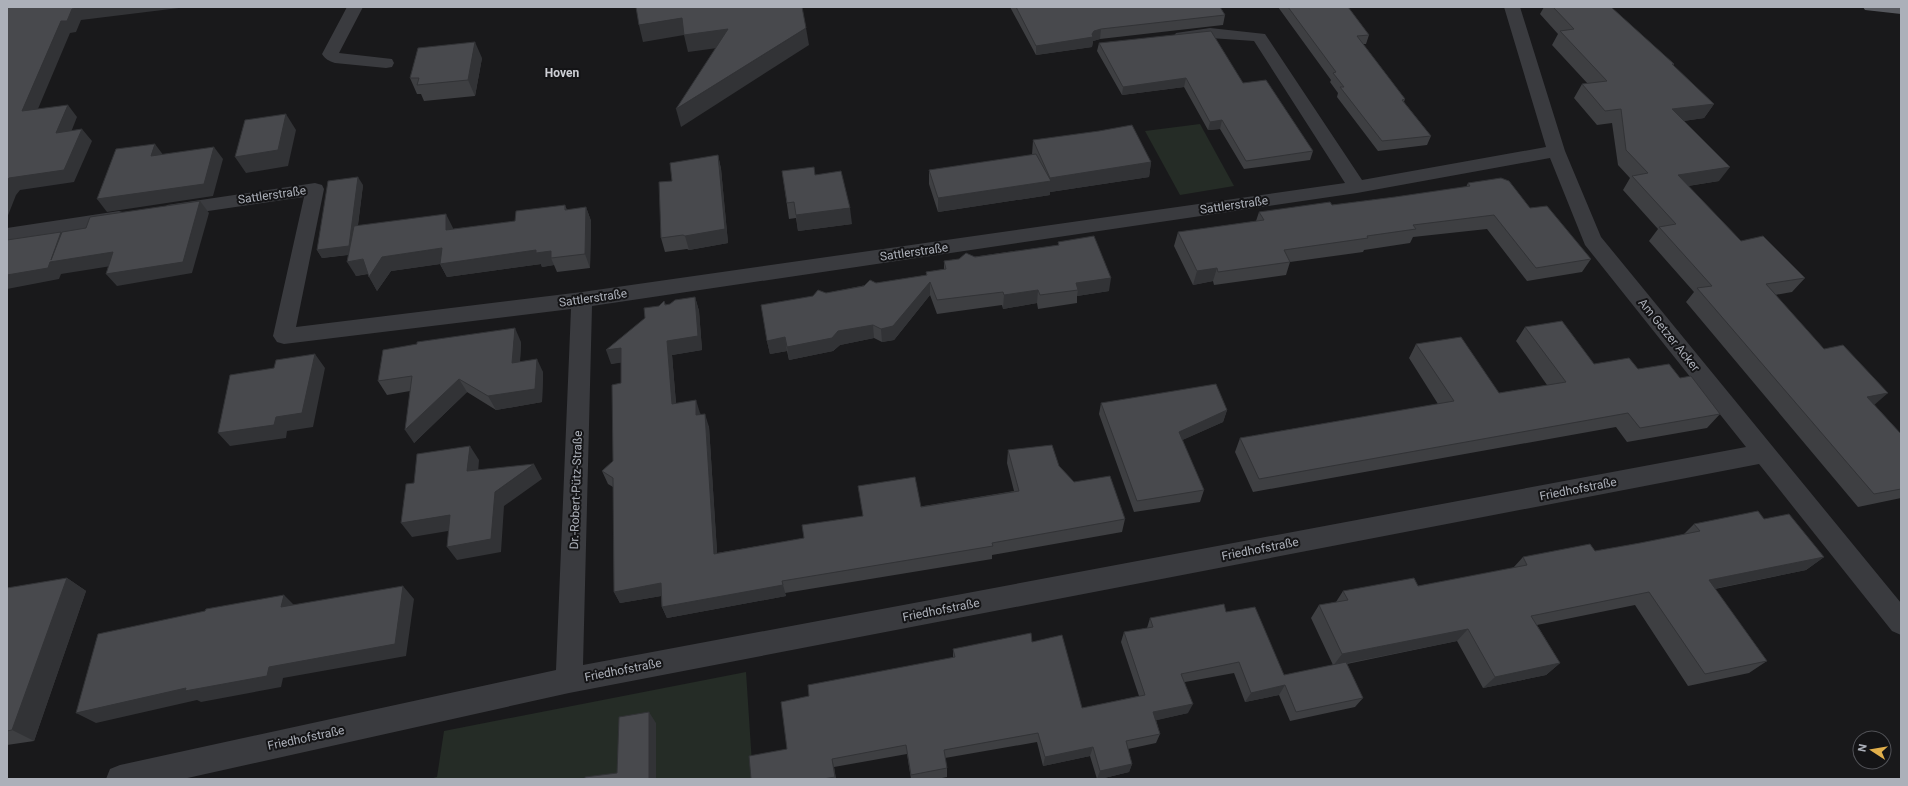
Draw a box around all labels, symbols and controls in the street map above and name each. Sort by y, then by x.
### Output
district label: Hoven [545,66,579,80]
street label: Sattlerstraße [237,183,307,207]
street label: Sattlerstraße [1199,193,1269,217]
street label: Sattlerstraße [879,240,949,264]
street label: Sattlerstraße [558,286,628,310]
street label: Am Getzer Acker [1635,296,1703,374]
street label: Dr.-Robert-Pütz-Straße [567,430,585,550]
street label: Friedhofstraße [1538,475,1618,503]
street label: Friedhofstraße [1220,535,1300,563]
street label: Friedhofstraße [901,596,981,624]
street label: Friedhofstraße [583,656,663,684]
street label: Friedhofstraße [266,723,346,753]
north arrow [1852,730,1892,770]
text: N [1856,743,1870,753]

